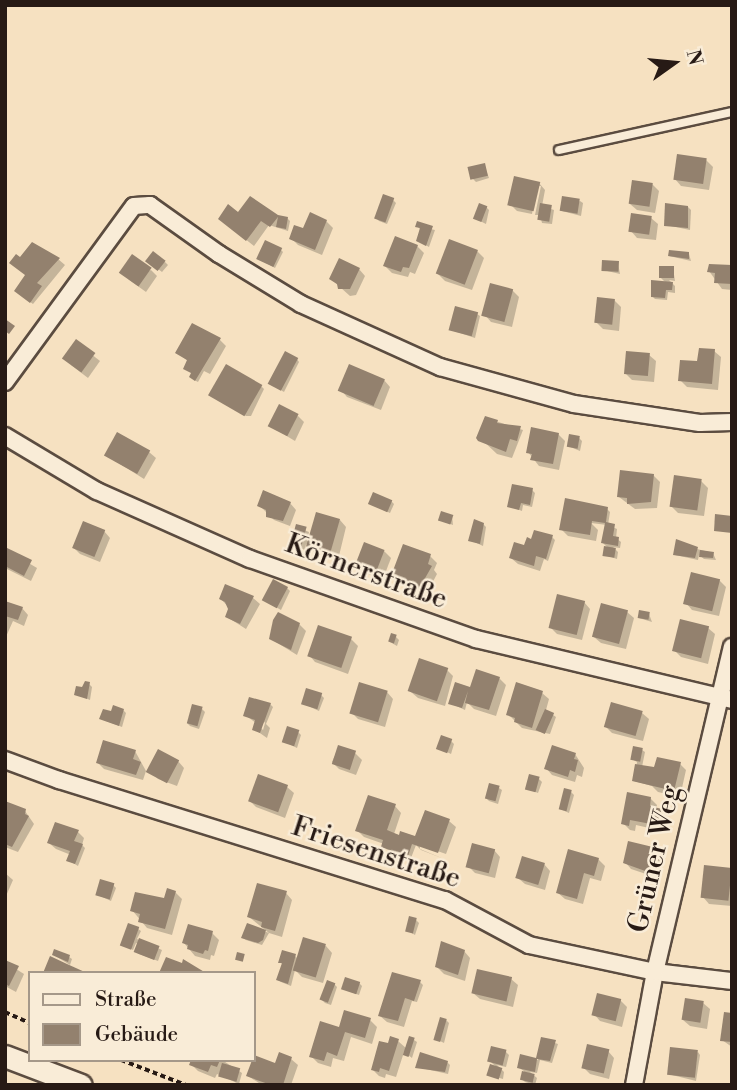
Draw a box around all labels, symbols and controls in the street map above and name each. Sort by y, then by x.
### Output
north arrow [639,28,709,98]
text: N [681,47,708,68]
street label: Körnerstraße [280,527,452,617]
street label: Grüner Weg [622,782,688,936]
street label: Friesenstraße [287,810,465,896]
legend [28,971,256,1062]
text: Straße [95,987,157,1013]
text: Gebäude [95,1022,178,1048]

